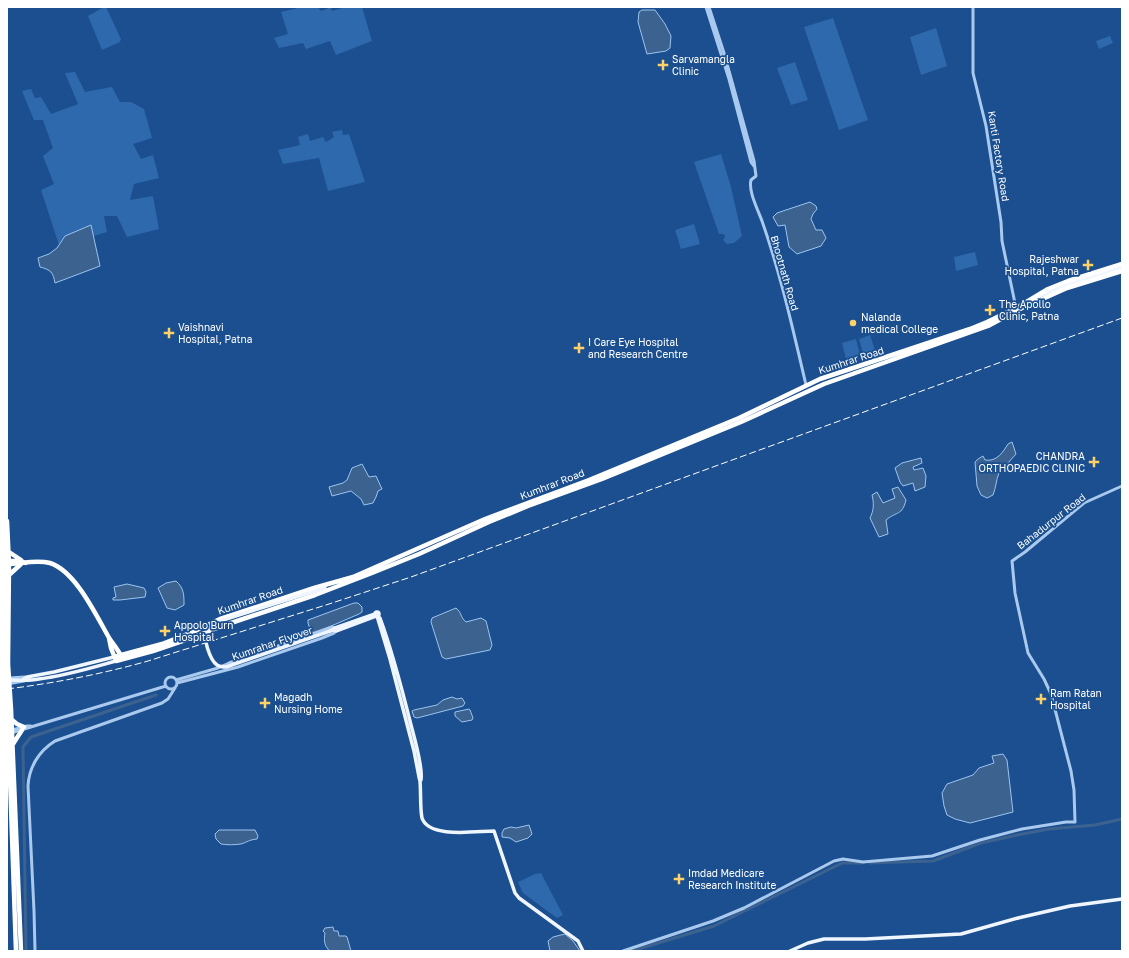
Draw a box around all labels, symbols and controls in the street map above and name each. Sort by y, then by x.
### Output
place label: Sarvamangla Clinic [672,53,735,77]
marker: Sarvamangla Clinic [657,59,669,71]
street label: Kanti Factory Road [986,110,1012,202]
street label: Bhootnath Road [769,234,801,312]
place label: Rajeshwar Hospital, Patna [1005,253,1079,277]
marker: Rajeshwar Hospital, Patna [1082,259,1094,271]
place label: The Apollo Clinic, Patna [999,298,1059,322]
marker: The Apollo Clinic, Patna [984,304,996,316]
place label: Nalanda medical College [861,311,938,335]
marker: Nalanda medical College [848,318,858,328]
place label: Vaishnavi Hospital, Patna [178,321,252,345]
marker: Vaishnavi Hospital, Patna [163,327,175,339]
place label: I Care Eye Hospital and Research Centre [588,336,688,360]
marker: I Care Eye Hospital and Research Centre [573,342,585,354]
street label: Kumhrar Road [817,344,885,376]
place label: CHANDRA ORTHOPAEDIC CLINIC [979,450,1085,474]
marker: CHANDRA ORTHOPAEDIC CLINIC [1088,456,1100,468]
street label: Kumhrar Road [518,466,586,502]
street label: Bahadurpur Road [1014,491,1088,551]
street label: Kumhrar Road [216,583,284,617]
place label: Appolo Burn Hospital [174,619,233,643]
street label: Kumrahar Flyover [230,624,314,662]
marker: Appolo Burn Hospital [159,625,171,637]
place label: Ram Ratan Hospital [1050,687,1102,711]
place label: Magadh Nursing Home [274,691,343,715]
marker: Ram Ratan Hospital [1035,693,1047,705]
marker: Magadh Nursing Home [259,697,271,709]
place label: Imdad Medicare Research Institute [688,867,776,891]
marker: Imdad Medicare Research Institute [673,873,685,885]

